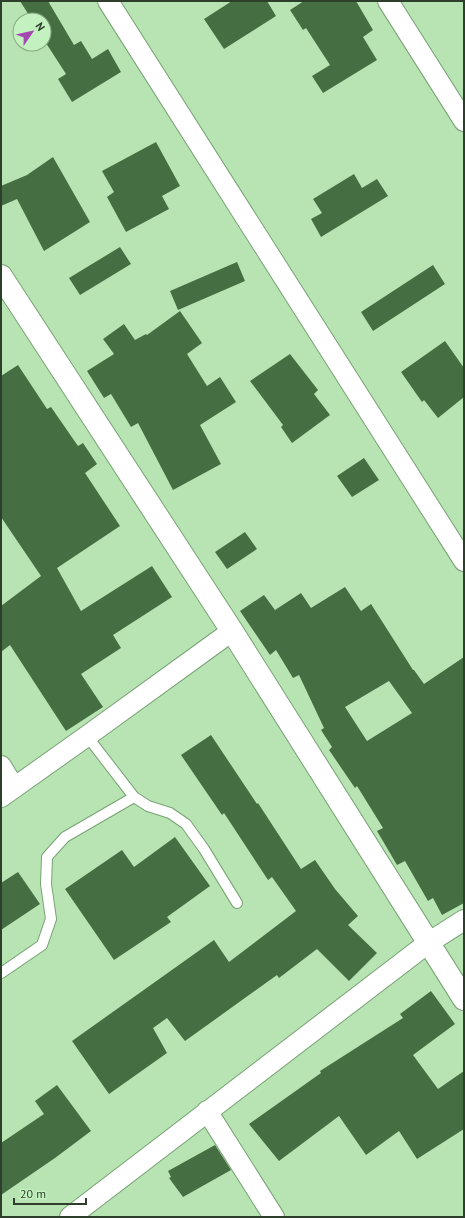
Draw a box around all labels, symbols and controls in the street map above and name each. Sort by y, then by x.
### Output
north arrow [12,12,52,52]
text: N [32,19,48,33]
scale bar [14,1180,86,1206]
text: 20 m [20,1186,46,1201]

